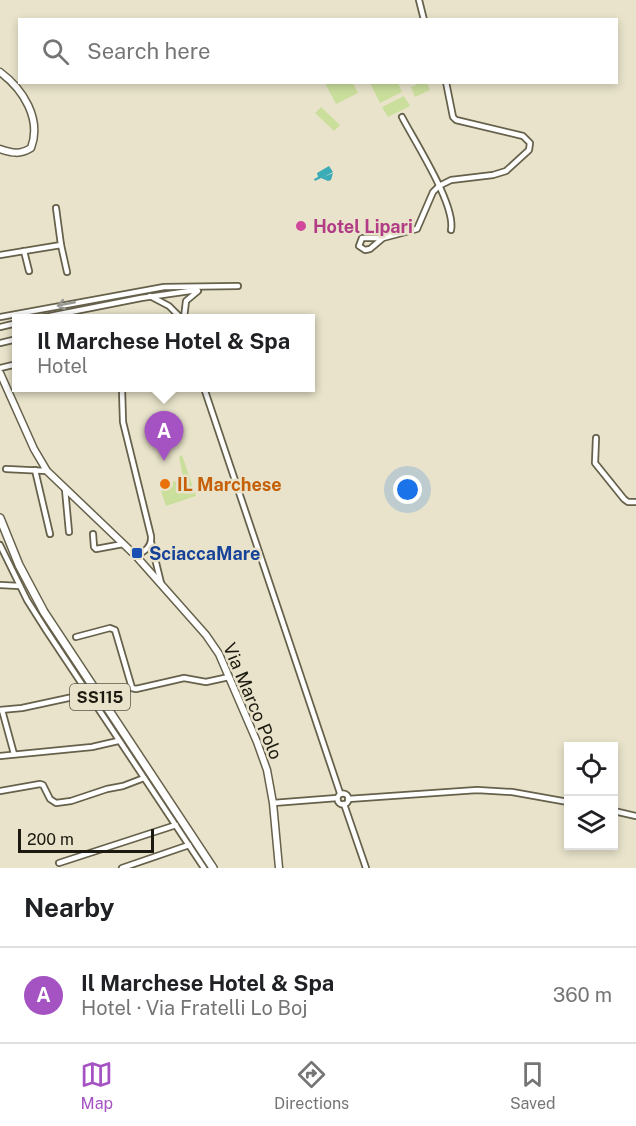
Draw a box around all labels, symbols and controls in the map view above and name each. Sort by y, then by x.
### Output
search box [18,18,618,84]
icon: search [39,35,72,68]
text: Search here [87,38,211,64]
place label: Hotel Lipari [313,216,413,237]
marker: Hotel Lipari [294,219,308,233]
one-way arrow [57,299,76,310]
popup [12,314,315,392]
text: Il Marchese Hotel & Spa [37,328,290,354]
text: Hotel [37,354,88,378]
pin: A [144,412,184,461]
place label: IL Marchese [177,474,282,495]
your location [393,475,422,504]
marker: IL Marchese [158,477,172,491]
place label: SciaccaMare [149,543,260,564]
marker: SciaccaMare [130,546,144,560]
street label: Via Marco Polo [219,640,287,762]
road number: SS115 [70,684,130,710]
map controls [564,742,618,850]
button: locate [564,742,618,796]
button: layers [564,796,618,850]
scale bar [18,826,154,854]
text: 200 m [27,830,74,849]
text: Nearby [24,892,114,923]
text: Il Marchese Hotel & Spa [81,970,334,996]
text: A [36,983,51,1007]
text: 360 m [553,983,612,1007]
text: Hotel · Via Fratelli Lo Boj [81,996,308,1020]
tab: Map [80,1058,113,1113]
tab: Directions [274,1058,349,1113]
tab: Saved [510,1058,556,1113]

